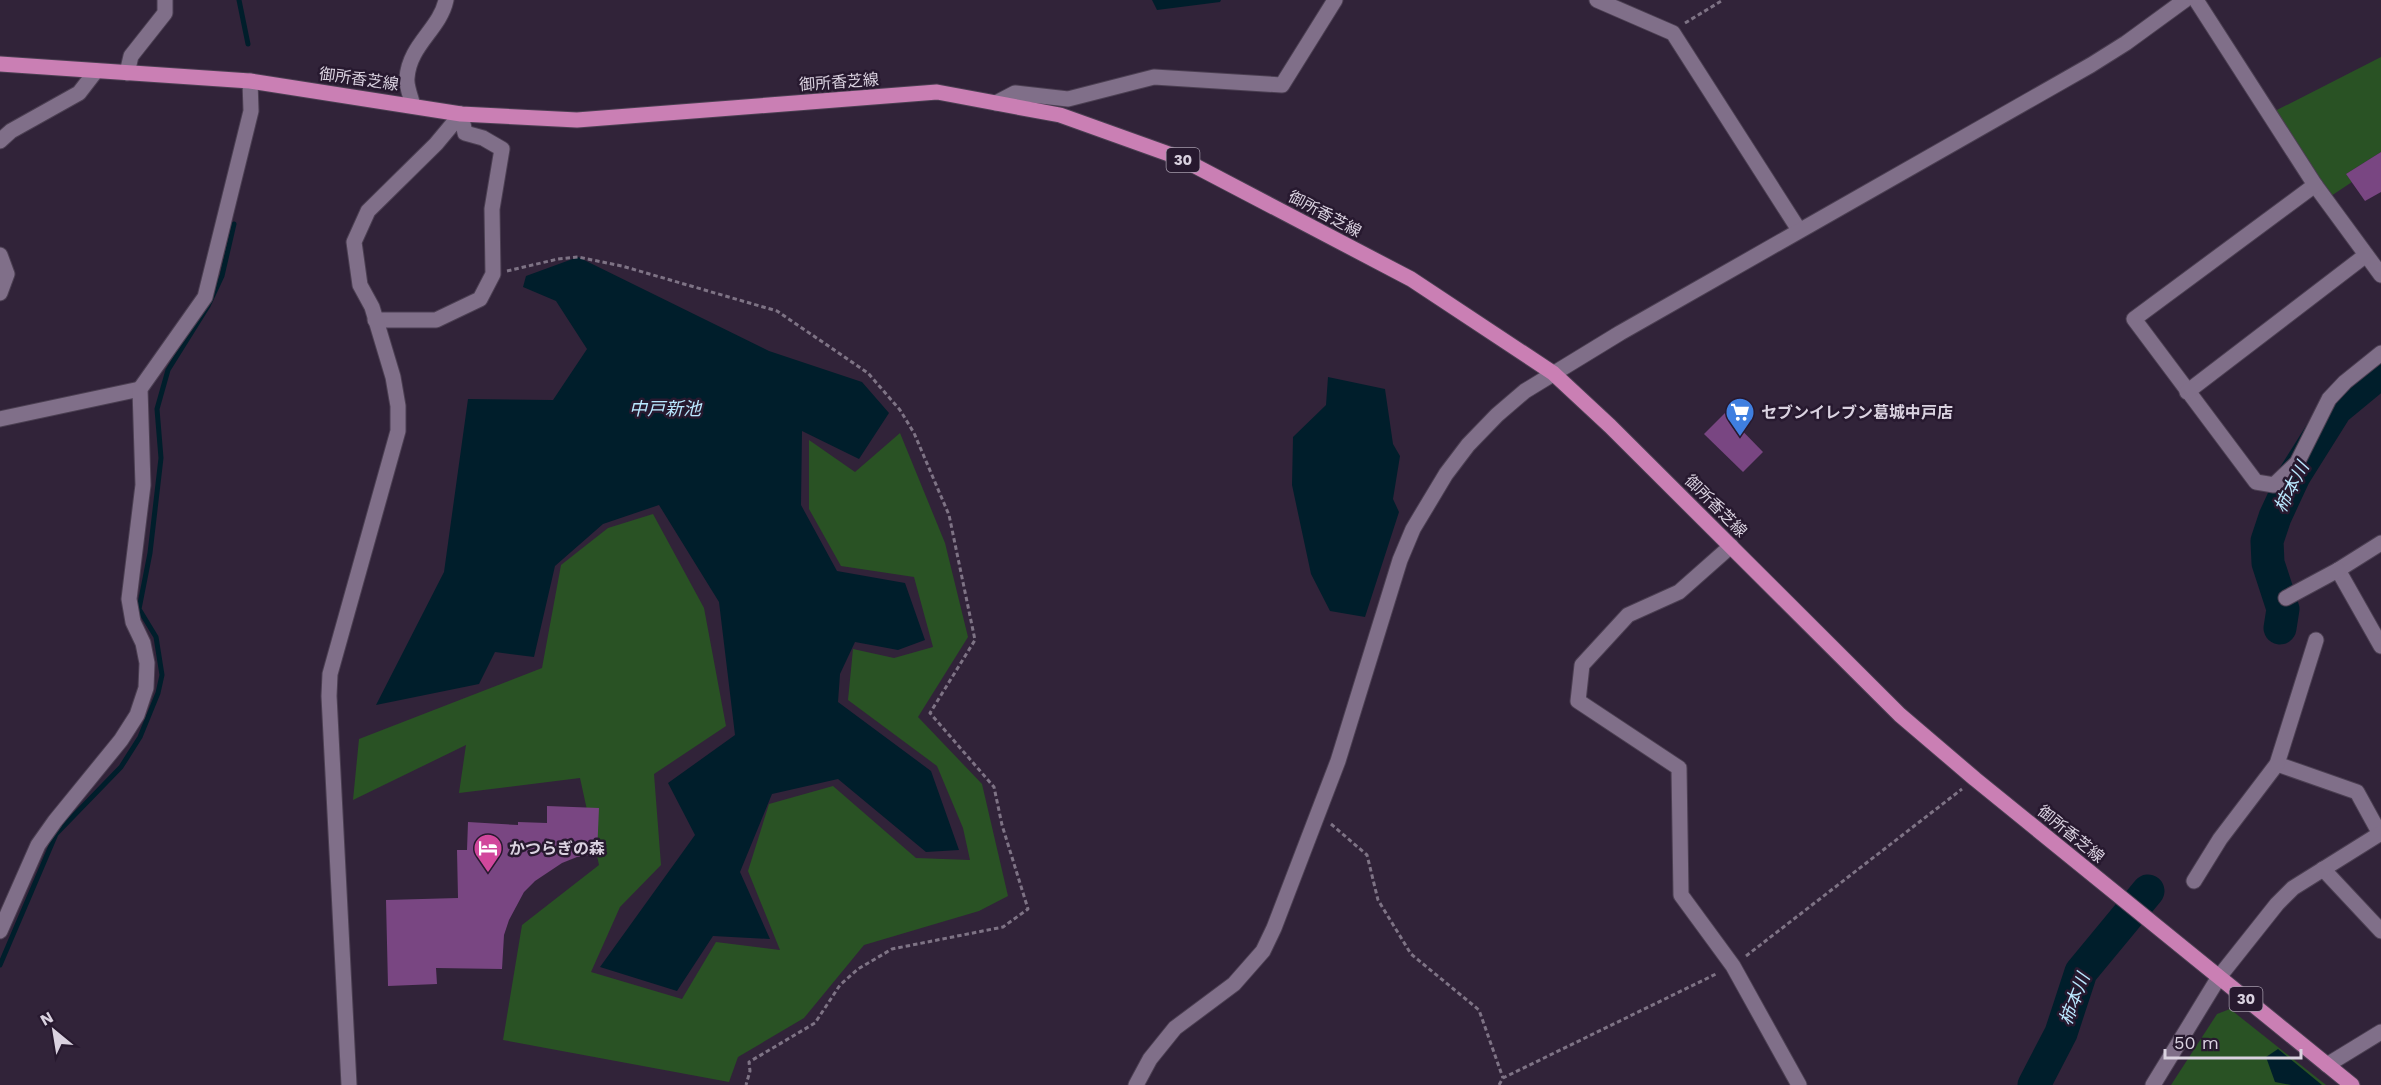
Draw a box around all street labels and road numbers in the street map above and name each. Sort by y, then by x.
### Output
street label: 御所香芝線 [318,64,400,94]
street label: 御所香芝線 [798,70,880,94]
road number: 30 [1166,148,1200,172]
street label: 御所香芝線 [1285,187,1365,241]
street label: 御所香芝線 [1681,471,1751,541]
street label: 御所香芝線 [2034,801,2108,867]
road number: 30 [2230,987,2262,1011]

